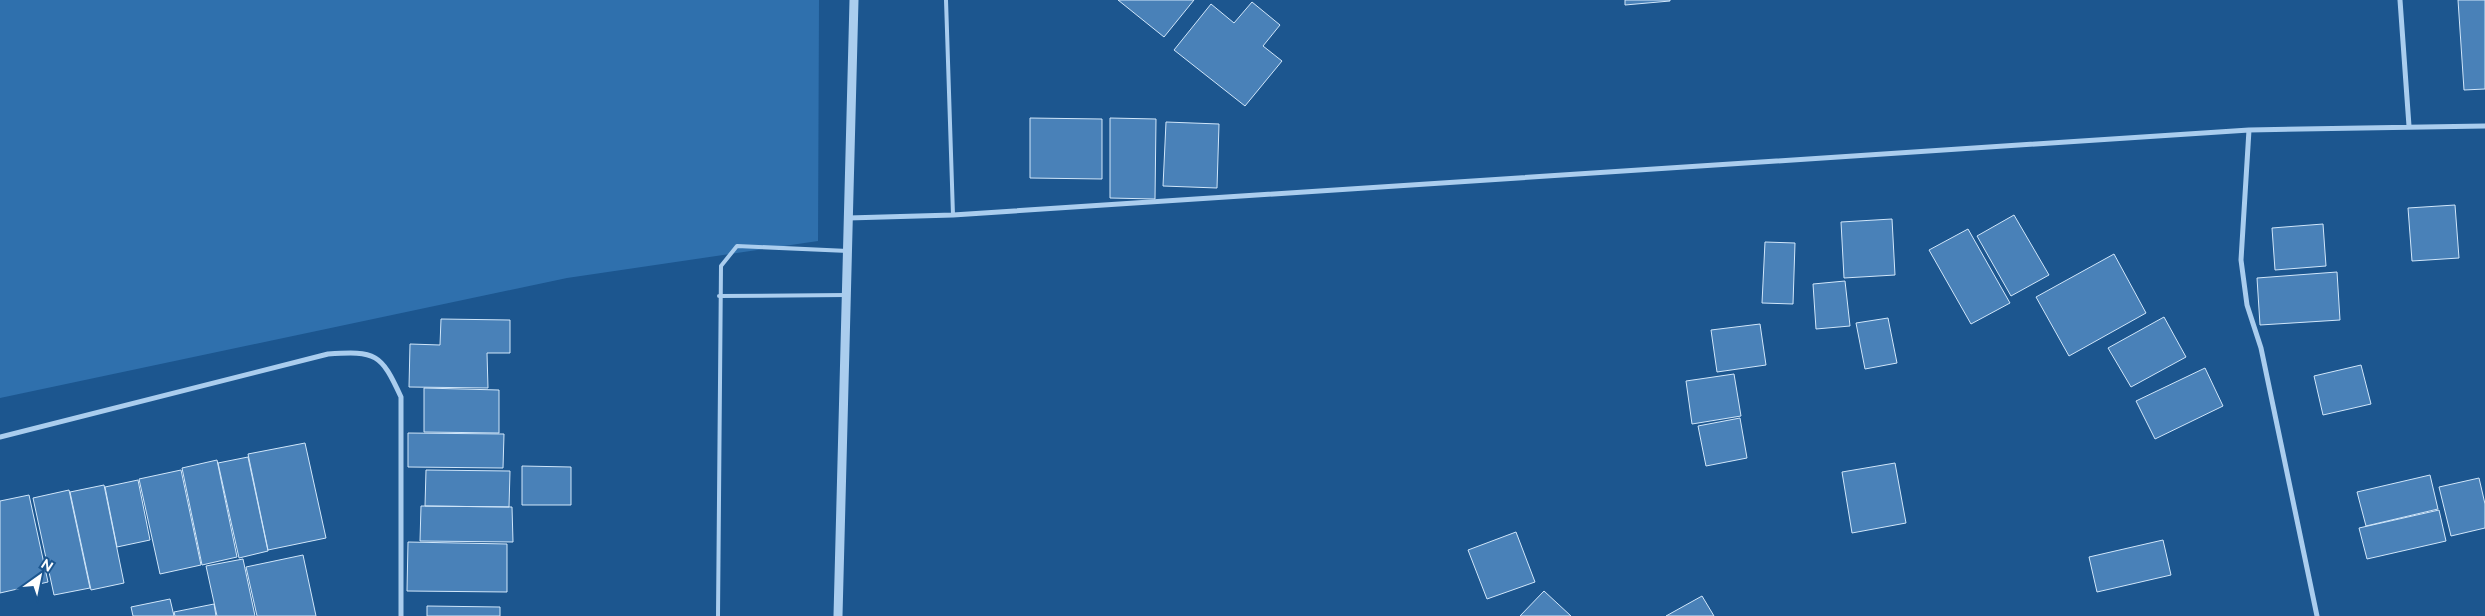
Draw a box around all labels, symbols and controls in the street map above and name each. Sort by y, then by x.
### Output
north arrow [15,551,65,601]
text: N [38,555,56,575]

